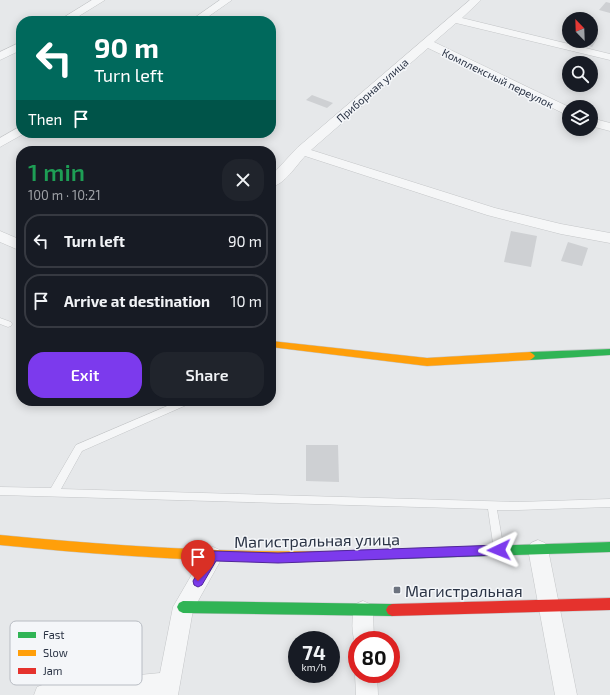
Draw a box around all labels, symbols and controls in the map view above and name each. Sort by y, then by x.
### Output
north arrow [562,12,598,48]
map controls [562,12,598,136]
text: 90 m [94,30,159,64]
icon: left [28,32,80,84]
street label: Комплексный переулок [440,45,556,112]
street label: Приборная улица [333,55,411,125]
button: search [562,56,598,92]
text: Turn left [94,64,164,86]
button: layers [562,100,598,136]
icon: arrive [70,108,92,130]
text: Then [28,110,62,128]
text: 1 min [28,157,85,186]
button: close [222,159,264,201]
text: 100 m · 10:21 [28,187,101,203]
icon: left [30,230,52,252]
text: Turn left [64,232,125,250]
text: 90 m [228,232,262,250]
icon: arrive [30,290,52,312]
text: Arrive at destination [64,292,210,310]
text: 10 m [230,292,262,310]
button: Exit [28,352,142,398]
button: Share [150,352,264,398]
street label: Магистральная улица [234,529,400,552]
position arrow [478,529,520,571]
pin [181,540,215,581]
icon: arrive [187,546,209,568]
place label: Магистральная [405,581,523,600]
marker: Магистральная [392,585,402,595]
legend [10,621,142,685]
text: Fast [43,628,65,641]
speed limit sign: 80 [348,631,400,683]
text: 74 [302,640,326,664]
text: Slow [43,646,68,659]
text: km/h [302,661,326,673]
text: Jam [43,664,62,677]

